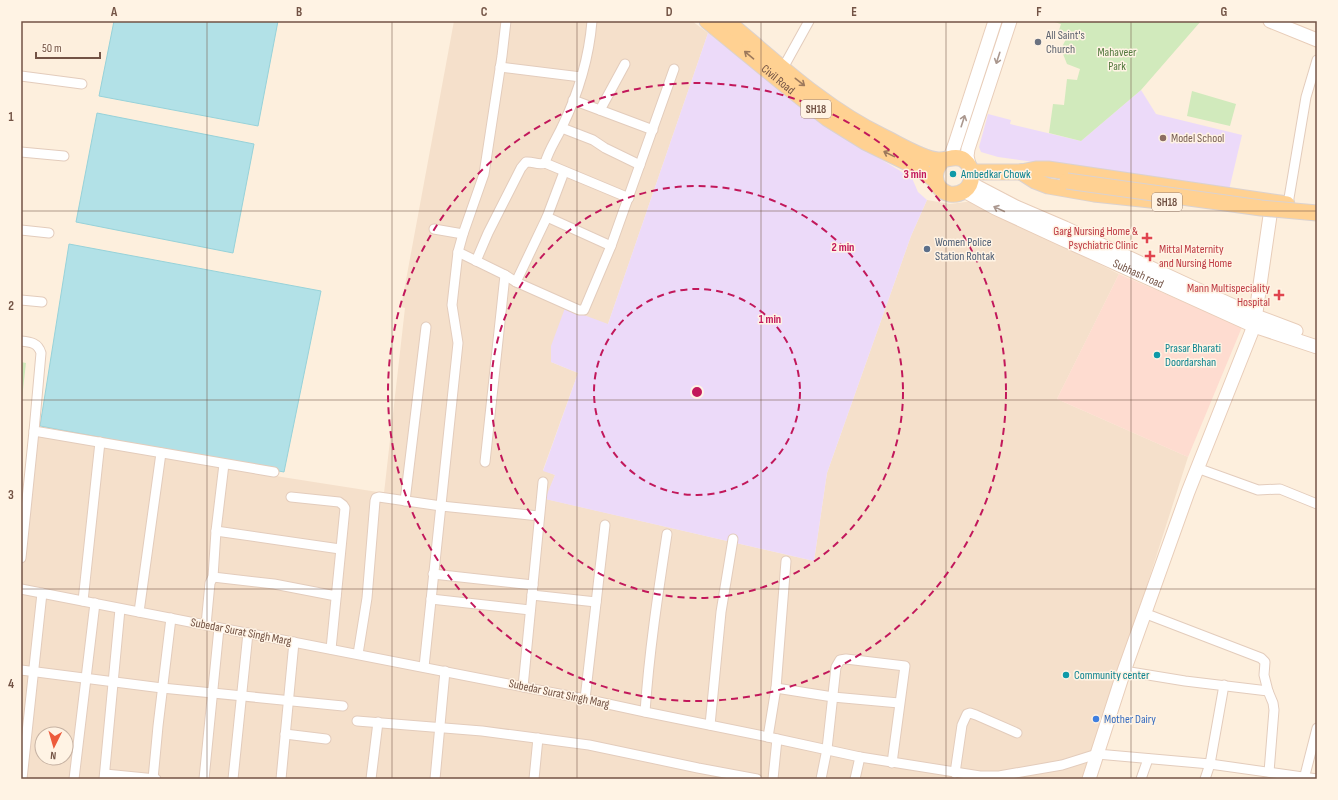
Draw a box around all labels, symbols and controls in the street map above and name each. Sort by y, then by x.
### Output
text: A [110,4,118,20]
text: B [296,4,302,20]
text: C [481,4,488,20]
text: D [666,4,673,20]
text: E [851,4,857,20]
text: F [1036,4,1042,20]
text: G [1221,4,1228,20]
place label: All Saint's Church [1045,28,1085,57]
scale bar [36,34,100,60]
marker: All Saint's Church [1033,37,1043,47]
text: 50 m [42,41,62,56]
park label: Mahaveer Park [1097,45,1137,74]
one-way arrow [744,51,754,60]
one-way arrow [993,52,1001,64]
street label: Civil Road [758,61,798,97]
one-way arrow [795,78,806,86]
road number: SH18 [801,100,831,118]
text: 1 [8,109,14,125]
one-way arrow [960,115,967,128]
place label: Model School [1171,131,1224,146]
marker: Model School [1158,133,1168,143]
one-way arrow [884,150,896,157]
text: 3 min [904,167,926,182]
place label: Ambedkar Chowk [960,167,1031,182]
marker: Ambedkar Chowk [948,169,958,179]
road number: SH18 [1152,193,1182,211]
one-way arrow [993,205,1005,212]
place label: Garg Nursing Home & Psychiatric Clinic [1053,224,1138,253]
marker: Garg Nursing Home & Psychiatric Clinic [1141,232,1153,244]
place label: Women Police Station Rohtak [935,235,995,264]
text: 2 min [832,240,854,255]
place label: Mittal Maternity and Nursing Home [1159,242,1232,271]
marker: Women Police Station Rohtak [922,244,932,254]
marker: Mittal Maternity and Nursing Home [1144,250,1156,262]
street label: Subhash road [1111,256,1166,292]
place label: Mann Multispeciality Hospital [1187,281,1270,310]
marker: Mann Multispeciality Hospital [1273,289,1285,301]
text: 2 [8,298,14,314]
text: 1 min [759,312,781,327]
place label: Prasar Bharati Doordarshan [1165,341,1221,370]
marker: Prasar Bharati Doordarshan [1152,350,1162,360]
centre of rings [690,385,704,399]
text: 3 [8,487,14,503]
street label: Subedar Surat Singh Marg [189,615,293,649]
place label: Community center [1074,668,1150,683]
marker: Community center [1061,670,1071,680]
text: 4 [8,676,14,692]
street label: Subedar Surat Singh Marg [507,676,611,712]
place label: Mother Dairy [1104,712,1156,727]
marker: Mother Dairy [1091,714,1101,724]
north arrow [34,726,74,766]
text: N [50,749,57,762]

